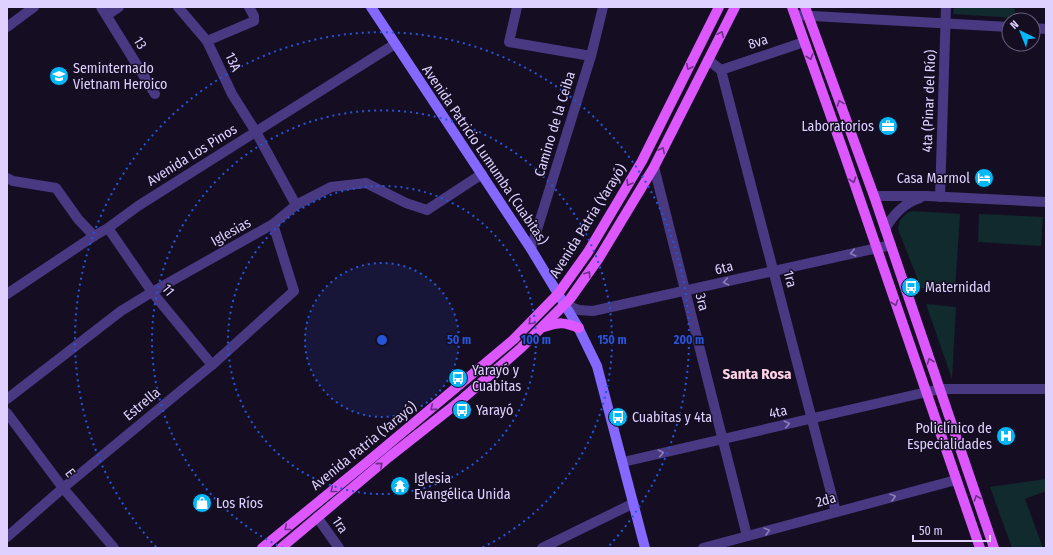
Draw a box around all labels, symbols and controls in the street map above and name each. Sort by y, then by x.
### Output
north arrow [1001,12,1041,52]
text: N [1008,18,1021,32]
one-way arrow [716,31,724,38]
street label: 8va [746,31,770,53]
street label: 13 [130,34,150,52]
street label: 4ta (Pinar del Río) [919,49,939,153]
street label: 13A [221,50,245,75]
one-way arrow [805,53,813,60]
place label: Seminternado Vietnam Heroico [73,60,167,93]
street label: Avenida Patricio Lumumba (Cuabitas) [418,62,552,248]
one-way arrow [686,63,694,70]
school or university icon: Seminternado Vietnam Heroico [48,65,70,87]
street label: Camino de la Ceiba [531,69,579,179]
one-way arrow [836,99,845,106]
office icon: Laboratorios [877,115,899,137]
place label: Laboratorios [801,118,874,135]
street label: Avenida Los Pinos [144,120,240,190]
one-way arrow [657,147,665,154]
street label: Avenida Patria (Yarayó) [546,161,630,281]
hotel icon: Casa Marmol [973,167,995,189]
place label: Casa Marmol [897,170,970,187]
one-way arrow [848,176,857,183]
one-way arrow [627,179,634,186]
street label: Iglesias [208,214,254,250]
one-way arrow [849,249,856,257]
street label: 6ta [713,258,735,278]
street label: 1ra [780,269,800,289]
one-way arrow [583,271,590,278]
bus stop icon: Maternidad [900,276,922,298]
one-way arrow [722,277,729,285]
place label: Maternidad [925,279,991,296]
street label: 11 [158,280,178,300]
street label: 3ra [692,291,712,313]
one-way arrow [890,299,898,306]
one-way arrow [528,317,536,325]
centre of rings [375,333,389,347]
text: 50 m [447,333,471,347]
text: 100 m [521,333,551,347]
text: 150 m [597,333,627,347]
text: 200 m [673,333,704,347]
one-way arrow [927,358,935,365]
place label: Yarayó y Cuabitas [472,362,521,395]
district label: Santa Rosa [723,365,792,383]
bus stop icon: Yarayó y Cuabitas [447,367,469,389]
street label: Estrella [120,384,164,424]
street label: Avenida Patria (Yarayó) [308,398,420,494]
bus stop icon: Yarayó [451,399,473,421]
place label: Yarayó [476,402,513,419]
street label: 4ta [767,402,789,422]
one-way arrow [431,403,438,410]
bus stop icon: Cuabitas y 4ta [607,406,629,428]
place label: Cuabitas y 4ta [632,409,712,426]
one-way arrow [784,420,791,429]
place label: Policlínico de Especialidades [907,420,992,453]
hospital icon: Policlínico de Especialidades [995,425,1017,447]
one-way arrow [658,450,664,458]
one-way arrow [375,463,382,470]
street label: E [61,465,79,481]
place label: Iglesia Evangélica Unida [414,470,511,503]
temple icon: Iglesia Evangélica Unida [389,475,411,497]
one-way arrow [330,486,337,493]
street label: 2da [814,489,838,511]
shop icon: Los Ríos [191,492,213,514]
one-way arrow [890,493,896,501]
one-way arrow [973,494,981,501]
place label: Los Ríos [216,495,263,512]
street label: 1ra [328,513,352,537]
scale bar [913,517,990,543]
one-way arrow [284,523,291,530]
text: 50 m [919,524,943,538]
one-way arrow [764,527,771,535]

